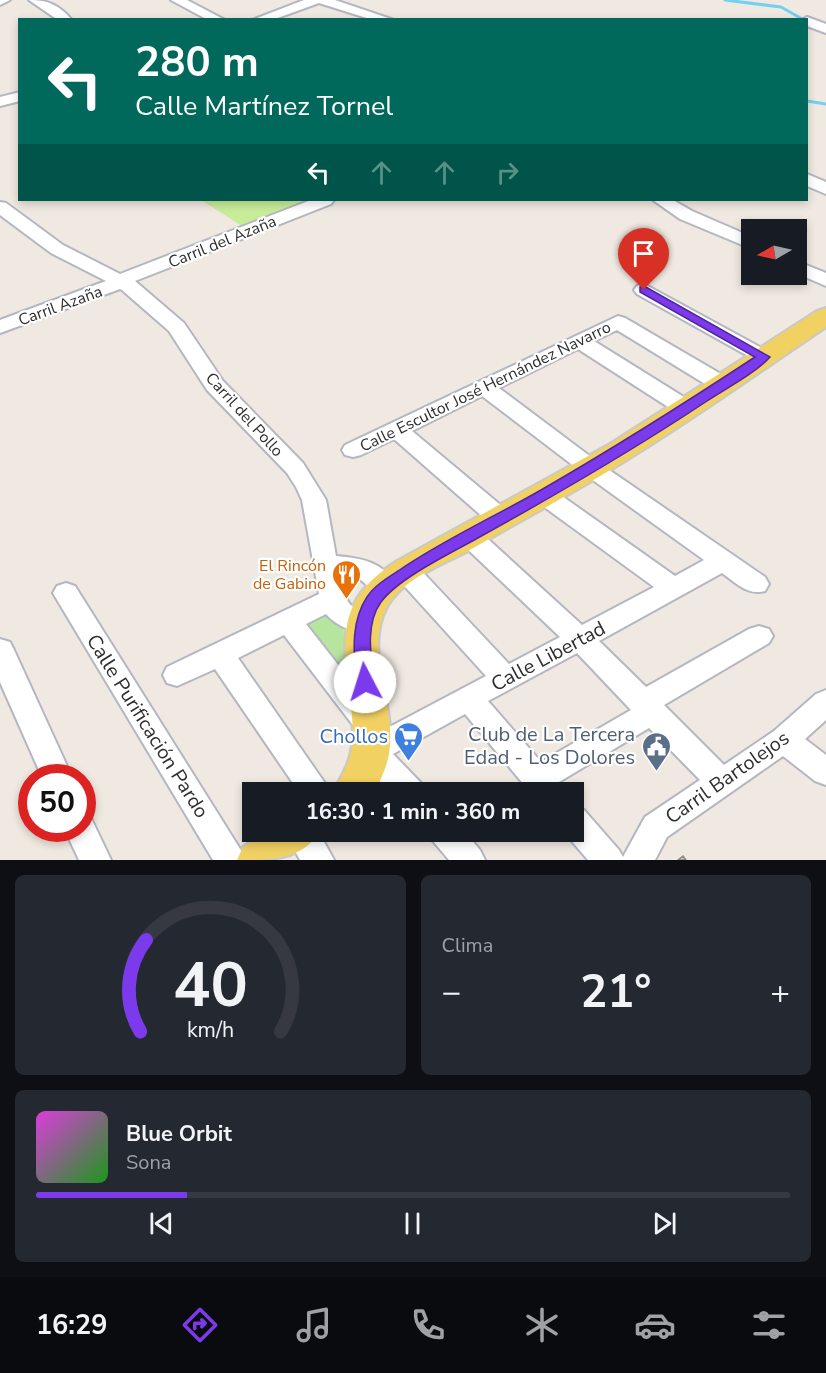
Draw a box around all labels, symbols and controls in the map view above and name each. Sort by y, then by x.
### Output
text: 280 m [135,34,259,91]
icon: left [36,42,114,120]
text: Calle Martínez Tornel [135,88,393,125]
icon: left [302,156,335,189]
icon: ahead [365,156,398,189]
icon: ahead [428,156,461,189]
icon: right [491,156,524,189]
street label: Carril del Azaña [165,210,280,274]
north arrow [741,219,807,285]
map controls [741,219,807,285]
pin [618,228,669,290]
icon: arrive [627,237,660,270]
street label: Carril Azaña [15,281,105,331]
street label: Calle Escultor José Hernández Navarro [356,316,615,457]
street label: Carril del Pollo [200,368,288,462]
place label: El Rincón de Gabino [253,555,326,595]
restaurant icon: El Rincón de Gabino [331,558,363,600]
street label: Calle Libertad [486,615,610,698]
street label: Calle Purificación Pardo [80,629,215,823]
position arrow [333,650,397,714]
supermarket icon: Chollos [393,720,425,762]
place label: Club de La Tercera Edad - Los Dolores [464,721,635,771]
place label: Chollos [320,723,388,750]
street label: Carril Bartolejos [660,725,795,830]
public building icon: Club de La Tercera Edad - Los Dolores [640,730,672,772]
speed limit sign: 50 [18,764,96,842]
text: 16:30 · 1 min · 360 m [306,797,520,827]
text: Clima [442,932,493,959]
text: 40 [173,943,248,1028]
text: 21° [580,962,651,1023]
text: − [442,970,461,1015]
text: + [770,970,790,1015]
text: km/h [187,1015,234,1045]
text: Blue Orbit [126,1119,232,1149]
text: Sona [126,1149,171,1176]
icon: previous [145,1207,178,1240]
icon: pause [396,1207,429,1240]
icon: next [648,1207,681,1240]
icon: directions [179,1304,221,1346]
icon: music [293,1304,335,1346]
icon: phone [407,1304,449,1346]
icon: climate [521,1304,563,1346]
icon: car [634,1304,676,1346]
icon: filters [748,1304,790,1346]
text: 16:29 [36,1307,107,1344]

